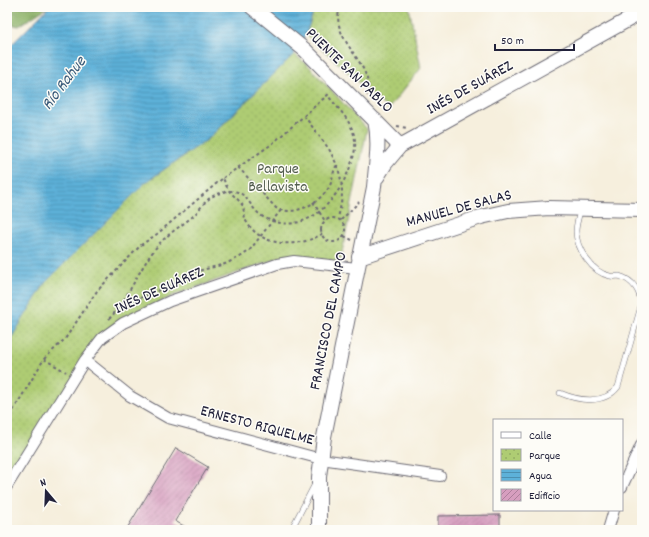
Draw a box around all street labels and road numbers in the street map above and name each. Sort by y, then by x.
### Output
street label: PUENTE SAN PABLO [300,23,398,119]
street label: INÉS DE SUÁREZ [423,55,517,121]
street label: MANUEL DE SALAS [404,184,514,234]
street label: FRANCISCO DEL CAMPO [304,250,354,392]
street label: INÉS DE SUÁREZ [111,261,207,321]
street label: ERNESTO RIQUELME [198,400,317,452]

